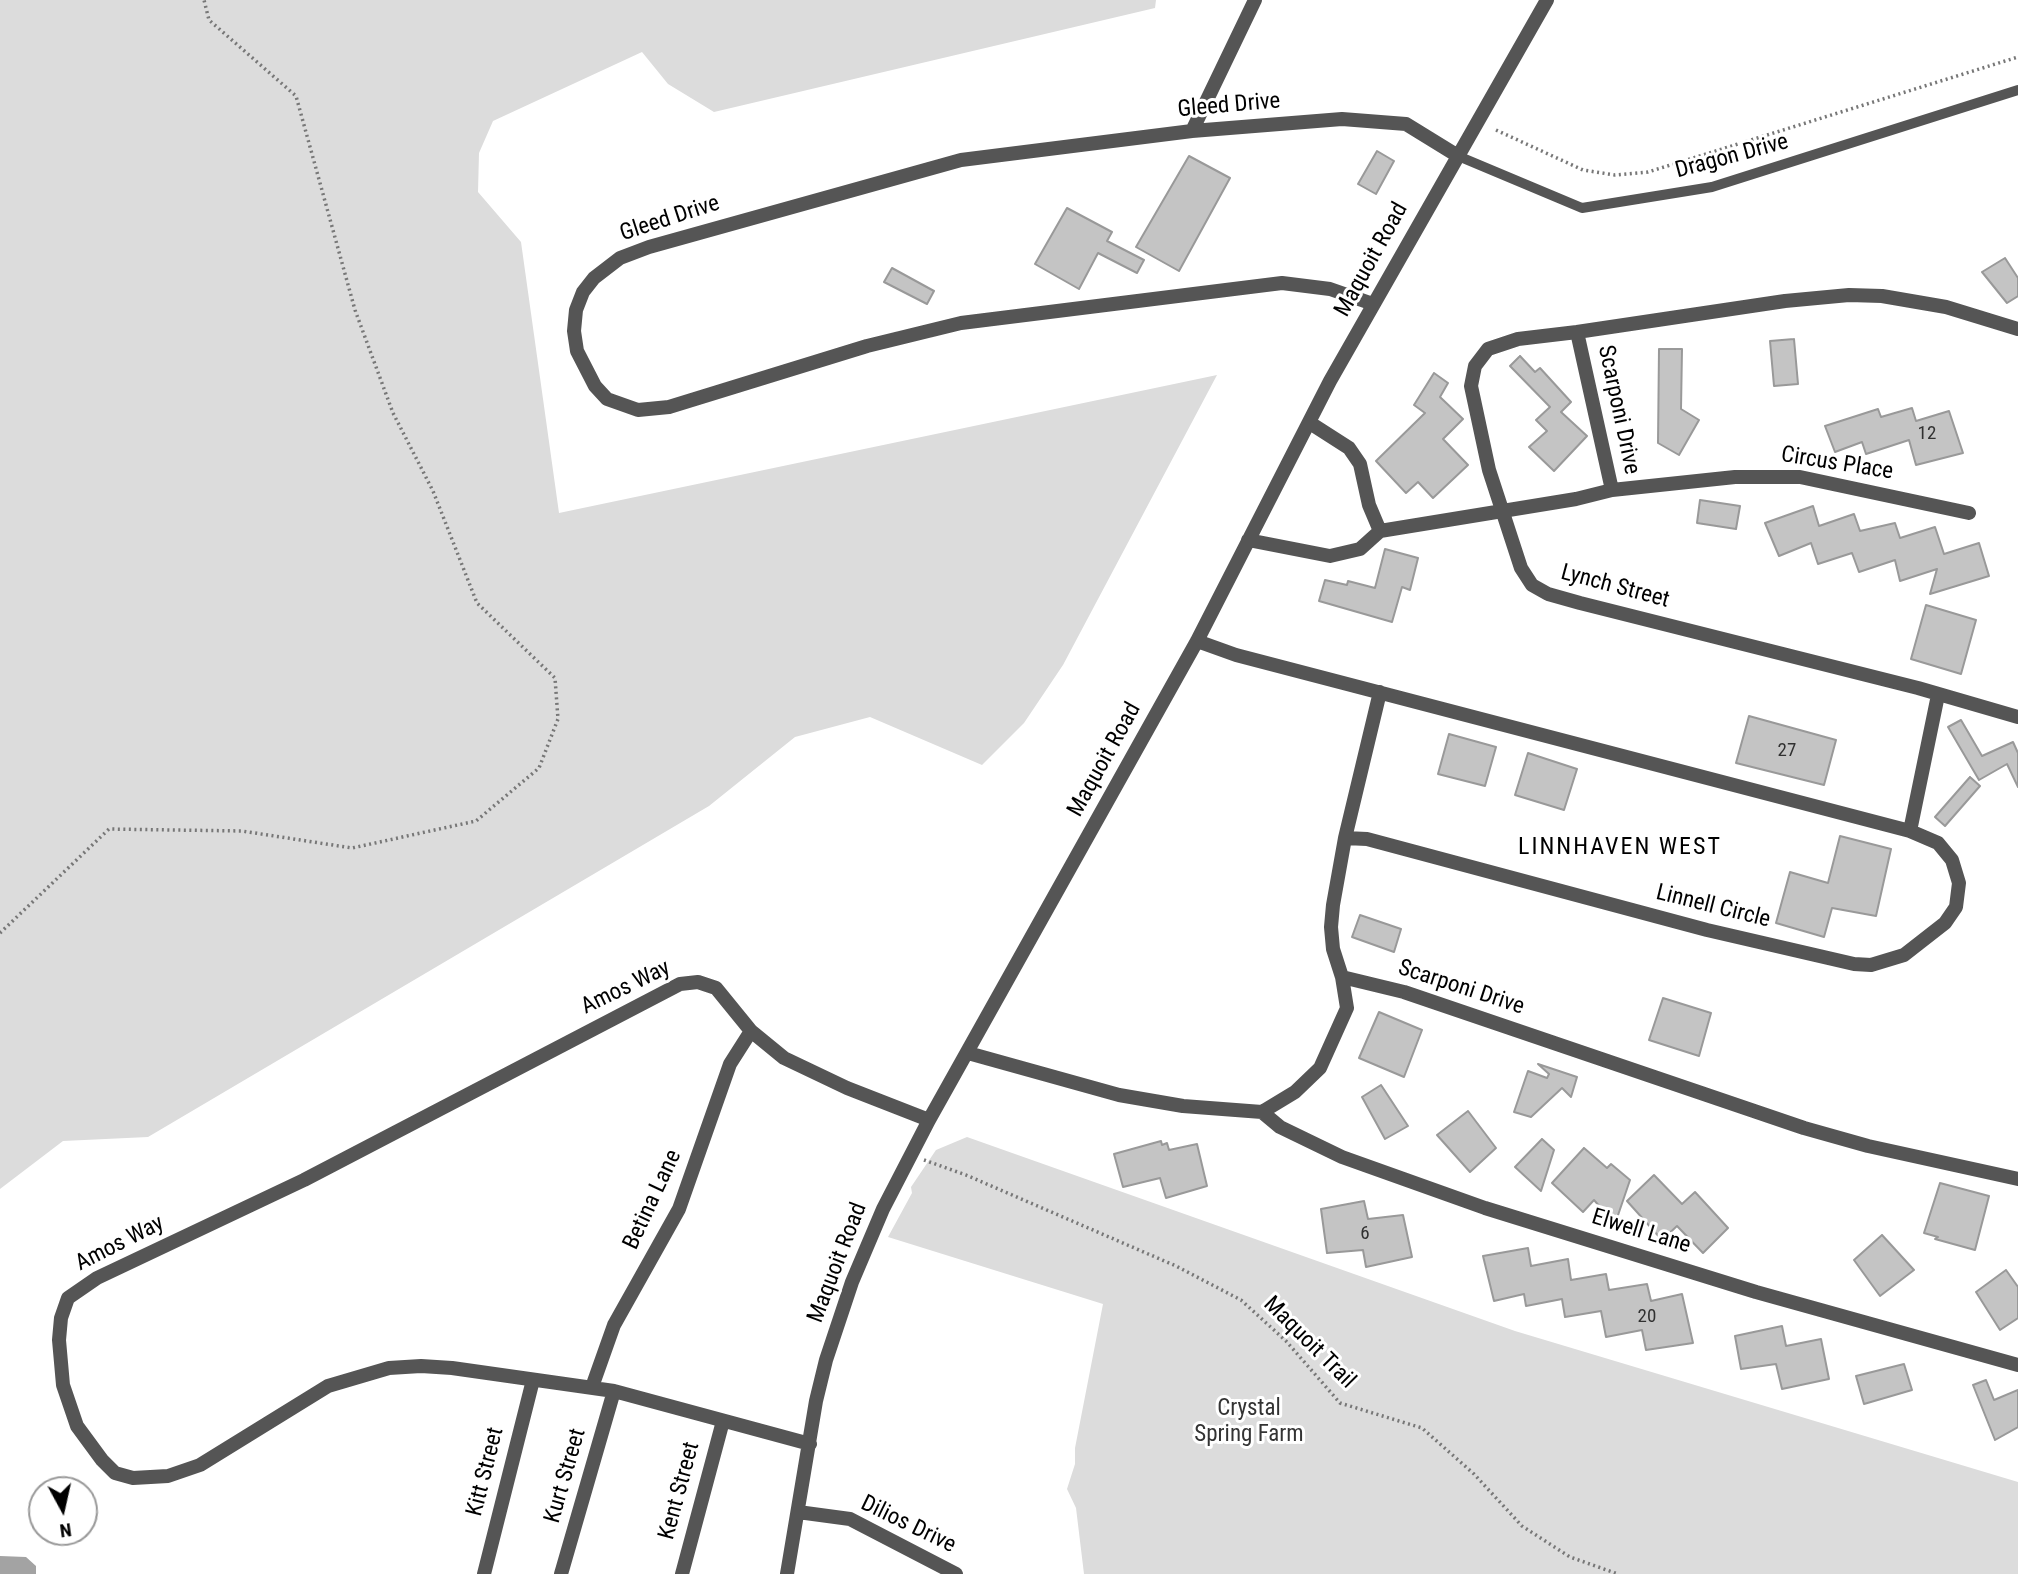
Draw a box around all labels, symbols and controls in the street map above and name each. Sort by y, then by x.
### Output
street label: Gleed Drive [1176,88,1282,124]
street label: Dragon Drive [1672,129,1792,185]
street label: Gleed Drive [617,190,723,248]
street label: Maquoit Road [1329,198,1415,322]
street label: Scarponi Drive [1591,343,1645,477]
house number: 12 [1918,423,1936,445]
street label: Circus Place [1779,442,1895,486]
street label: Lynch Street [1558,559,1672,615]
street label: Maquoit Road [1062,698,1148,822]
house number: 27 [1778,740,1796,762]
district label: LINNHAVEN WEST [1520,834,1720,862]
street label: Linnell Circle [1653,879,1773,935]
street label: Amos Way [577,955,675,1021]
street label: Scarponi Drive [1394,955,1528,1021]
street label: Betina Lane [618,1146,688,1254]
street label: Maquoit Road [803,1199,873,1327]
street label: Elwell Lane [1588,1204,1694,1260]
street label: Amos Way [71,1210,169,1278]
house number: 6 [1360,1223,1370,1245]
street label: Maquoit Trail [1257,1291,1361,1395]
house number: 20 [1638,1306,1656,1328]
park label: Crystal Spring Farm [1194,1395,1304,1449]
street label: Kitt Street [462,1425,510,1519]
street label: Kurt Street [539,1426,593,1526]
street label: Kent Street [654,1439,706,1543]
north arrow [28,1476,98,1546]
street label: Dilios Drive [856,1490,960,1560]
text: N [58,1518,73,1543]

